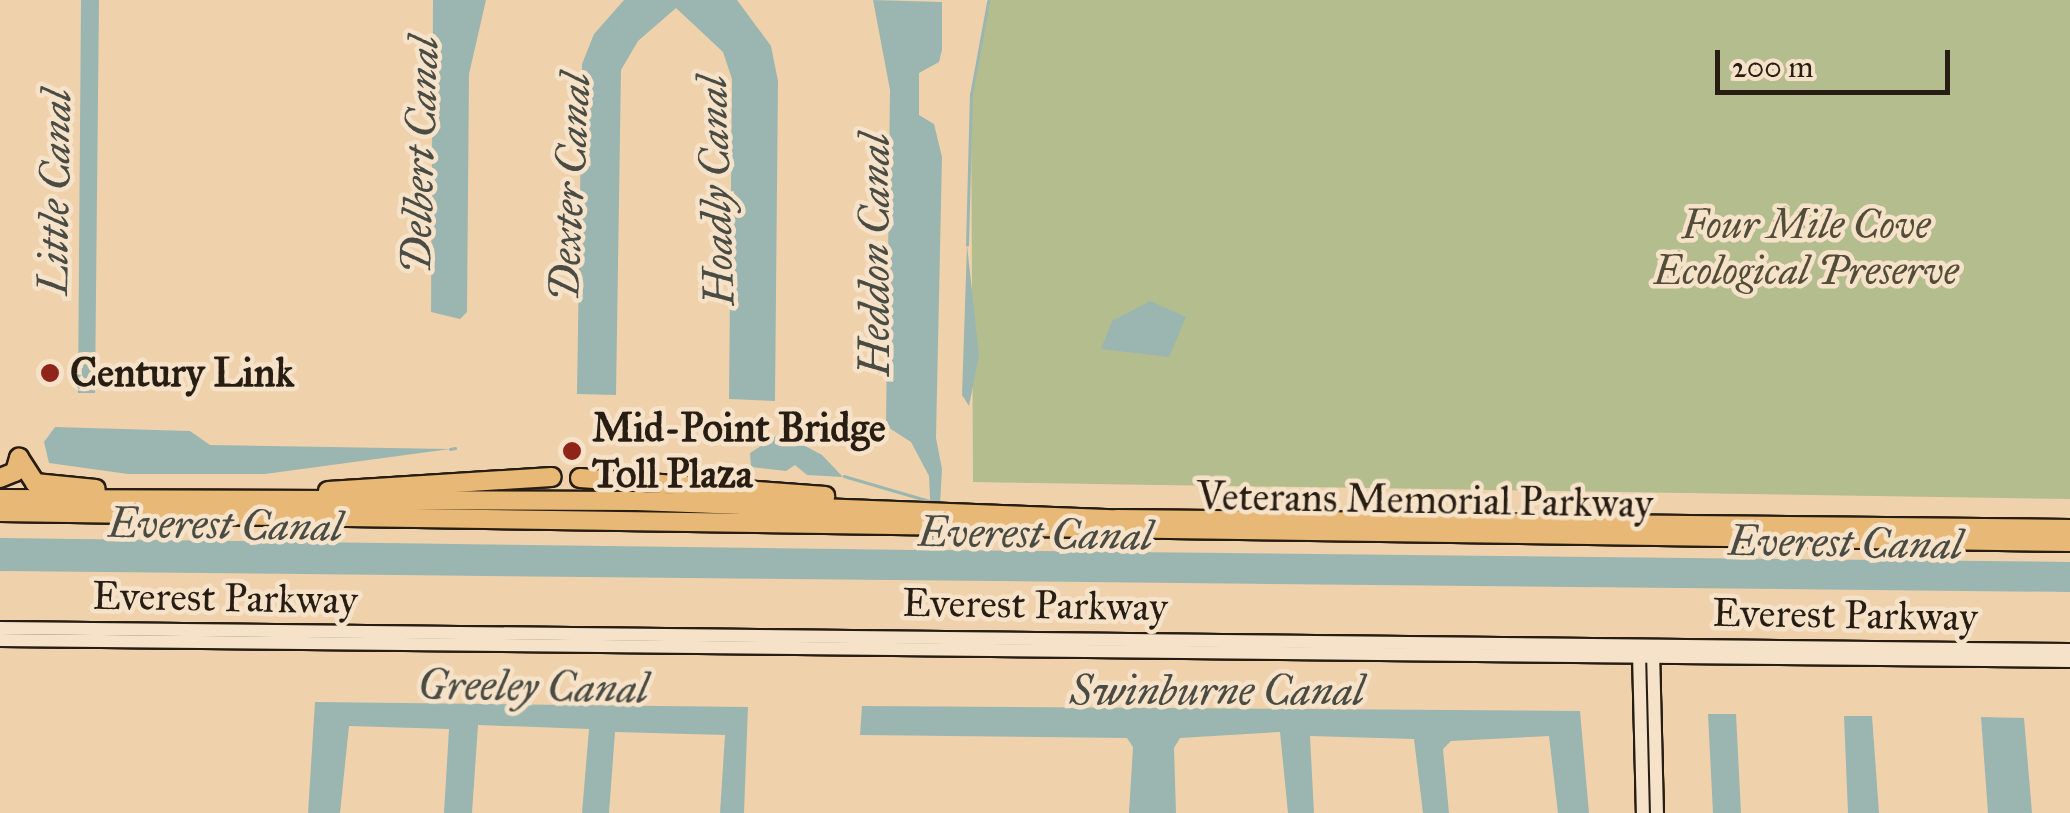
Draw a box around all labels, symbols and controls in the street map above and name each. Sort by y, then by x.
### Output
scale bar [1720,30,1955,92]
water label: Delbert Canal [391,36,449,274]
text: 200 m [1732,49,1813,85]
water label: Dexter Canal [539,72,601,302]
water label: Hoadly Canal [687,75,745,307]
water label: Little Canal [28,89,82,295]
water label: Heddon Canal [850,133,900,377]
park label: Four Mile Cove Ecological Preserve [1653,201,1959,295]
place label: Century Link [70,349,294,397]
marker: Century Link [39,362,61,384]
place label: Mid-Point Bridge Toll Plaza [592,404,886,498]
marker: Mid-Point Bridge Toll Plaza [561,440,583,462]
street label: Veterans Memorial Parkway [1196,472,1654,528]
water label: Everest Canal [107,498,343,552]
water label: Everest Canal [917,507,1153,561]
water label: Everest Canal [1727,516,1963,570]
street label: Everest Parkway [92,572,358,624]
street label: Everest Parkway [902,579,1168,631]
street label: Everest Parkway [1712,589,1978,641]
water label: Greeley Canal [417,660,649,714]
water label: Swinburne Canal [1070,666,1364,716]

